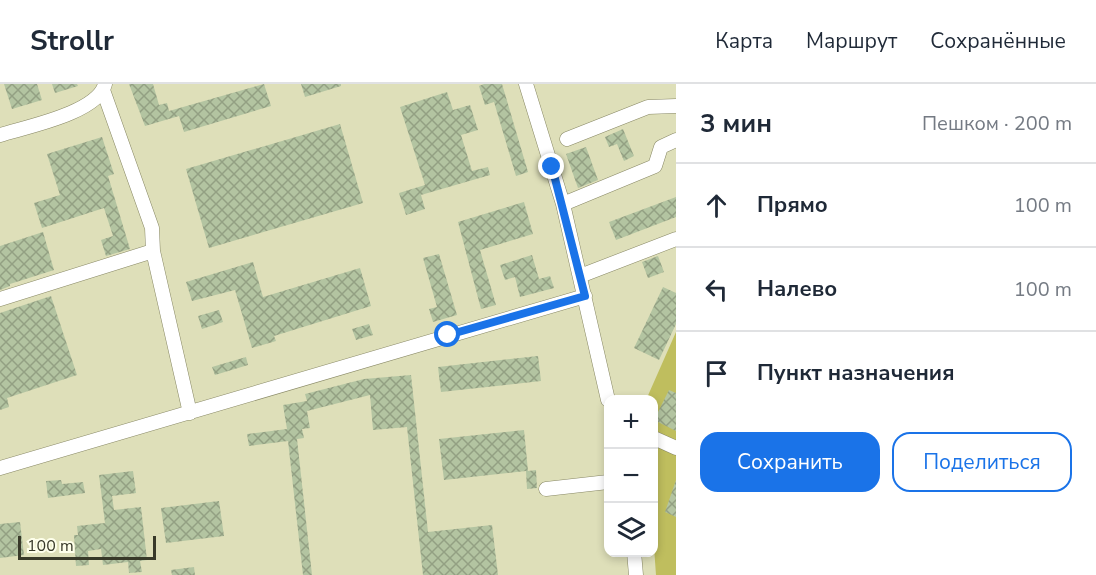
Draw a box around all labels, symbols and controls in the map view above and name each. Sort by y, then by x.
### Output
text: Strollr [30,22,114,60]
text: Карта [715,27,773,55]
text: Маршрут [806,27,897,55]
text: Сохранённые [930,27,1066,55]
text: 3 мин [700,106,772,141]
text: Пешком · 200 m [922,110,1072,137]
route end [538,153,564,179]
icon: ahead [700,189,733,222]
text: Прямо [757,190,828,220]
text: 100 m [1014,192,1072,219]
icon: left [700,273,733,306]
text: Налево [757,274,837,304]
text: 100 m [1014,276,1072,303]
route start [434,321,460,347]
icon: arrive [700,357,733,390]
text: Пункт назначения [757,358,955,388]
map controls [604,395,658,557]
button: + [604,395,658,449]
button: Сохранить [700,432,880,492]
button: Поделиться [892,432,1072,492]
button: − [604,449,658,503]
button: layers [604,503,658,557]
scale bar [18,533,156,560]
text: 100 m [27,535,74,557]

